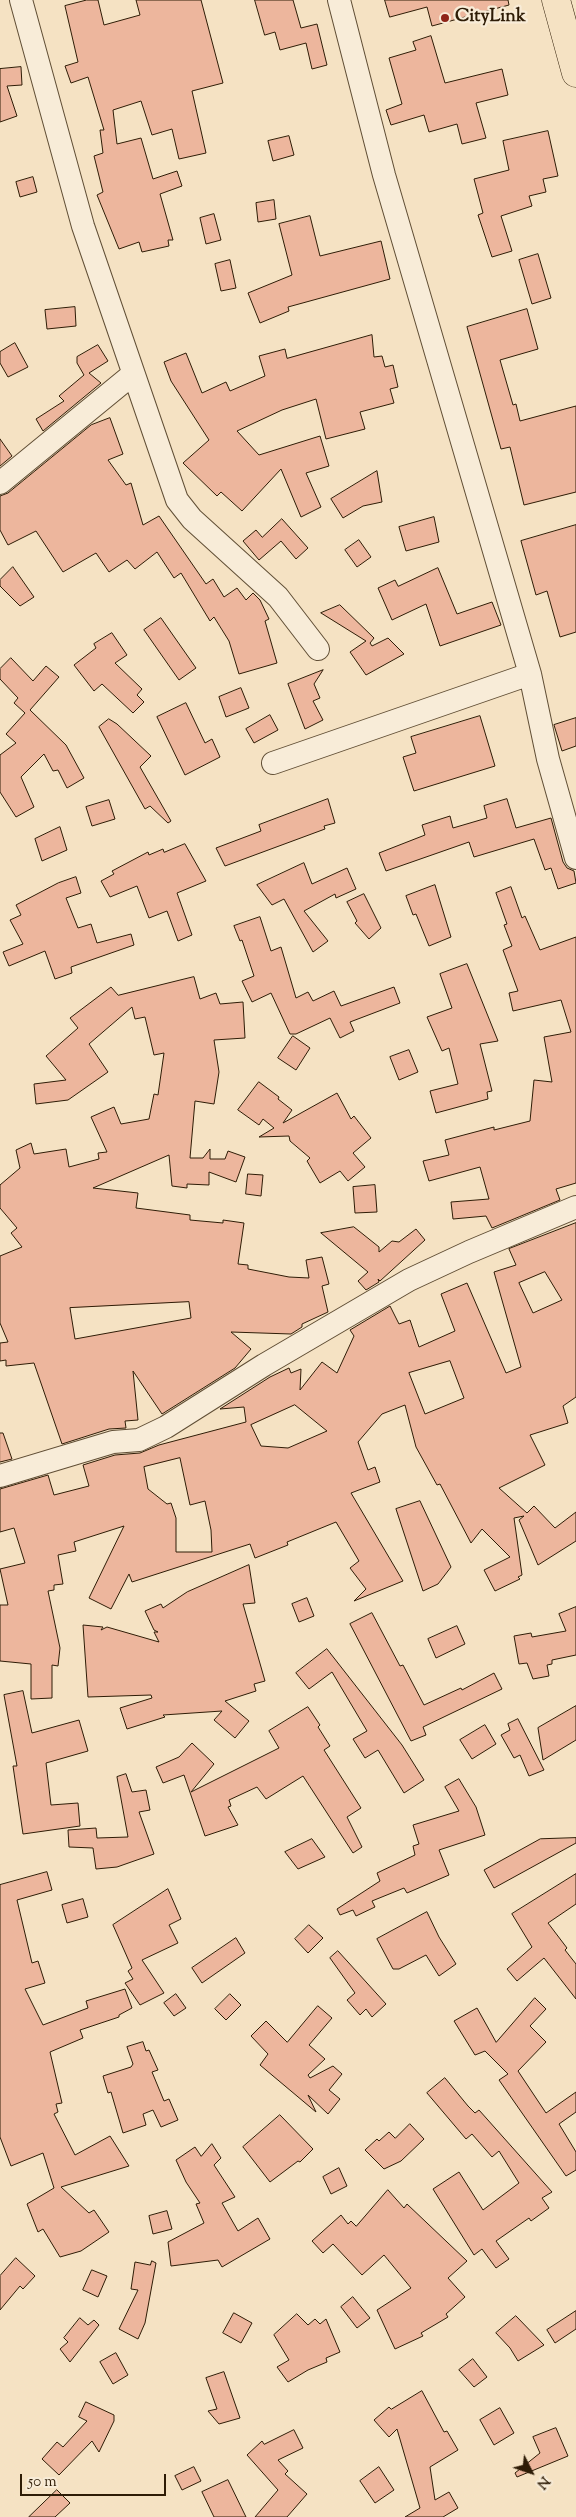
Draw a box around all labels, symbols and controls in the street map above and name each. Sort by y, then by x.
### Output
place label: CityLink [455,7,526,29]
marker: CityLink [439,12,451,24]
north arrow [506,2447,556,2497]
scale bar [22,2464,169,2496]
text: N [531,2471,554,2493]
text: 50 m [28,2472,57,2493]

